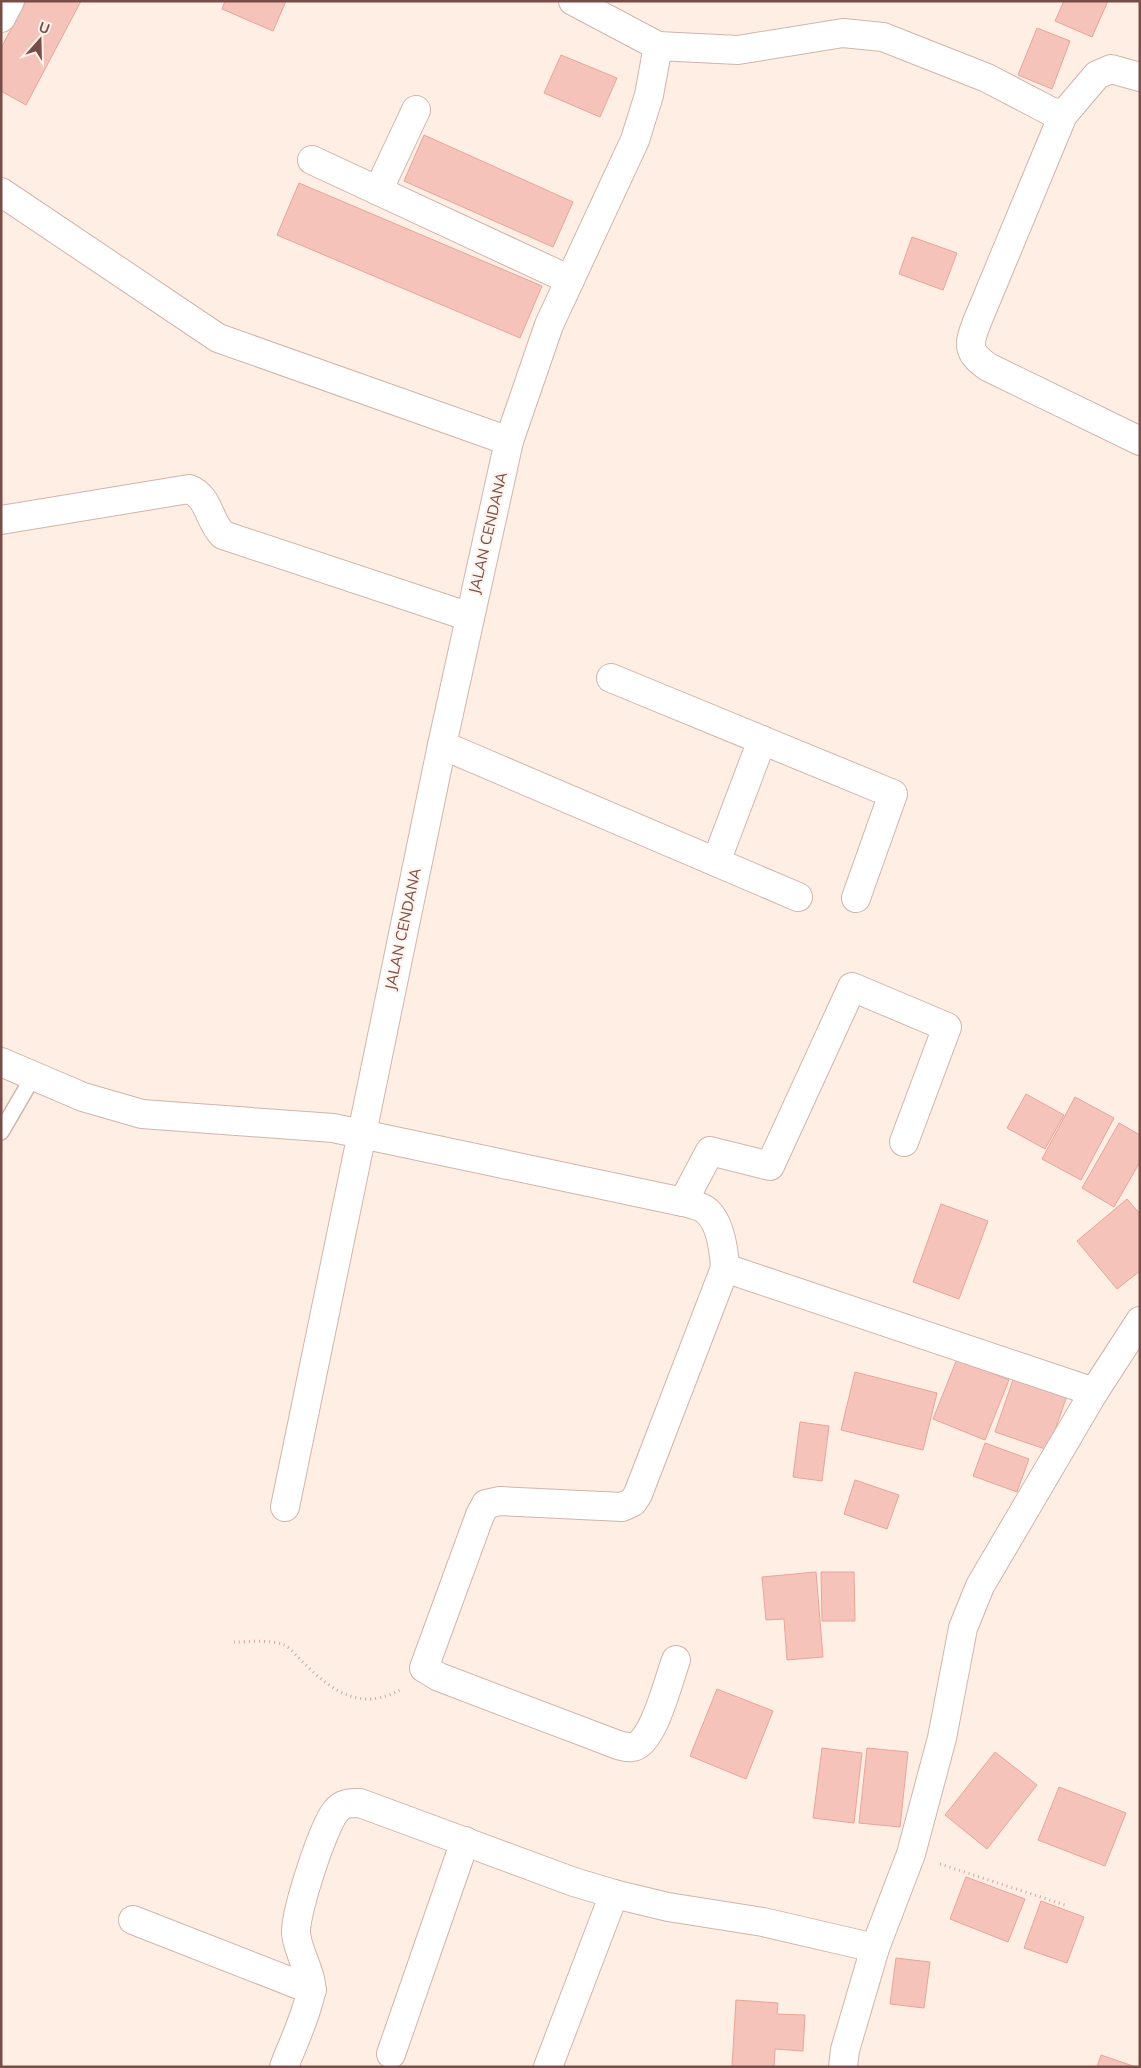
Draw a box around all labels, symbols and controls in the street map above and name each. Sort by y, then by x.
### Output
north arrow [15,15,65,65]
text: U [36,18,52,38]
street label: JALAN CENDANA [464,470,511,596]
street label: JALAN CENDANA [380,866,425,992]

